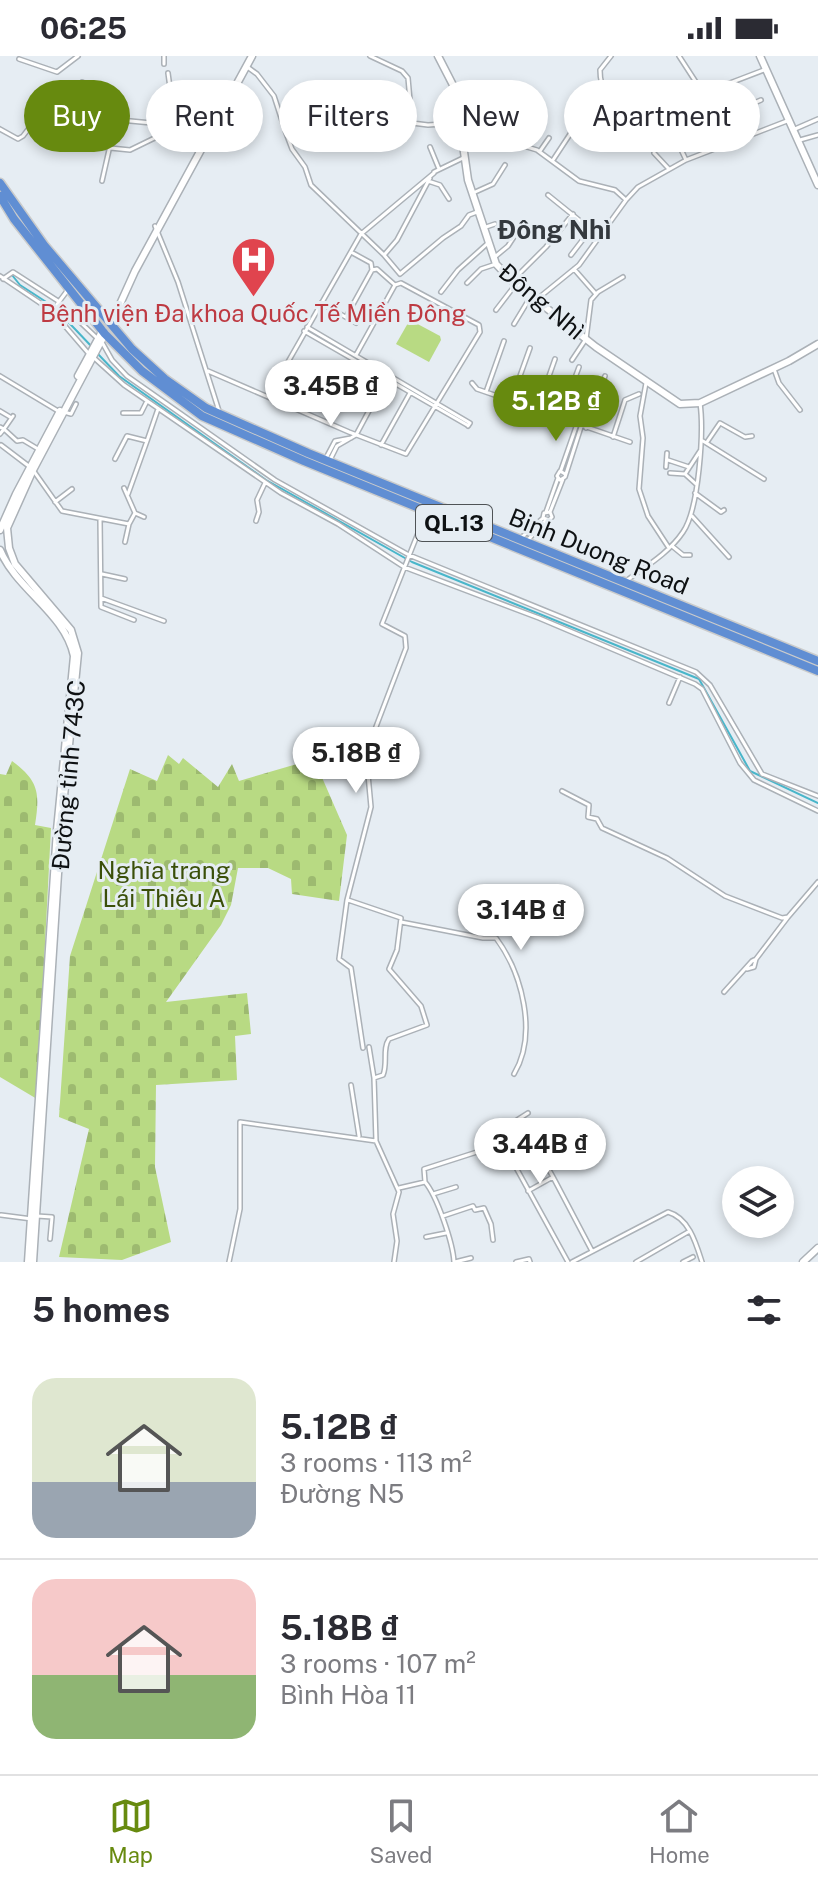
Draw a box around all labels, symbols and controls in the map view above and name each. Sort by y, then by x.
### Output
text: 06:25 [40,10,127,46]
chip: Buy [24,80,130,152]
chip: Rent [146,80,263,152]
chip: Filters [279,80,417,152]
chip: New [433,80,548,152]
chip: Apartment [564,80,760,152]
district label: Đông Nhì [497,214,611,245]
hospital icon: Bệnh viện Đa khoa Quốc Tế Miền Đông [229,235,277,298]
street label: Đông Nhì [494,257,590,345]
place label: Bệnh viện Đa khoa Quốc Tế Miền Đông [40,299,466,327]
pin: 3.45B ₫ [257,360,405,428]
text: 3.45B ₫ [283,370,379,401]
pin: 5.12B ₫ [482,375,630,443]
text: 5.12B ₫ [511,385,601,416]
street label: Binh Duong Road [505,502,693,600]
road number: QL.13 [416,505,492,541]
street label: Đường tỉnh 743C [46,679,90,871]
pin: 5.18B ₫ [282,727,430,795]
text: 5.18B ₫ [311,737,401,768]
park label: Nghĩa trang Lái Thiêu A [98,856,230,912]
pin: 3.14B ₫ [447,884,595,952]
text: 3.14B ₫ [476,894,566,925]
pin: 3.44B ₫ [466,1118,614,1186]
text: 3.44B ₫ [492,1128,588,1159]
map controls [722,1166,794,1238]
button: layers [722,1166,794,1238]
icon: filters [742,1288,786,1332]
text: 5 homes [32,1290,170,1330]
text: 5.12B ₫ [280,1407,397,1447]
icon: home [96,1410,192,1506]
text: 3 rooms · 113 m² [280,1447,472,1478]
text: Đường N5 [280,1478,404,1509]
text: 5.18B ₫ [280,1608,399,1648]
icon: home [96,1611,192,1707]
text: 3 rooms · 107 m² [280,1648,476,1679]
text: Bình Hòa 11 [280,1679,416,1710]
tab: Map [108,1794,153,1868]
tab: Saved [370,1794,432,1868]
tab: Home [649,1794,710,1868]

